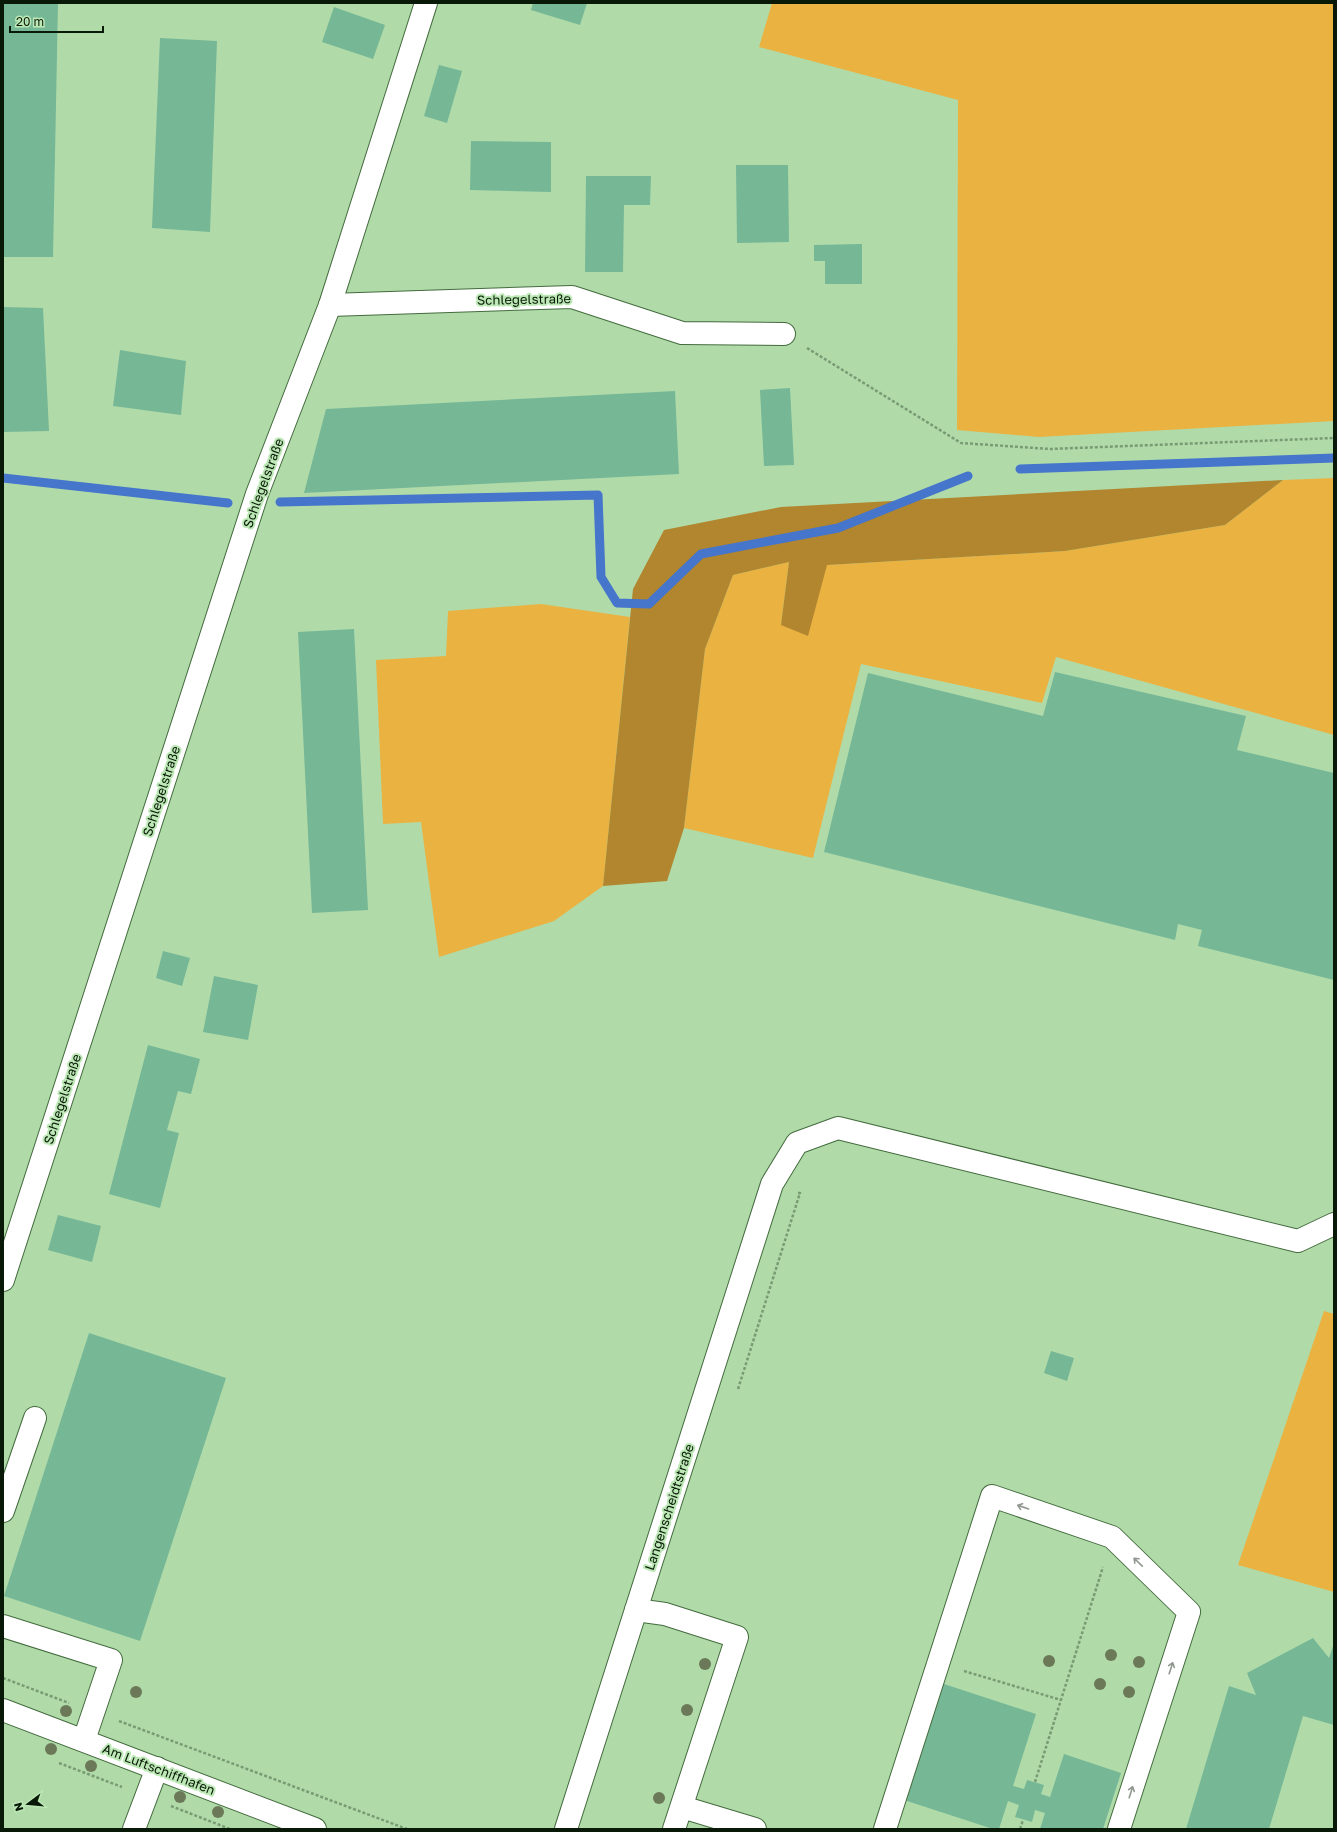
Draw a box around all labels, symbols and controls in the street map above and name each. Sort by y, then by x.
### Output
scale bar [10,8,103,34]
text: 20 m [16,14,44,29]
street label: Schlegelstraße [477,290,571,308]
street label: Schlegelstraße [239,436,287,530]
street label: Schlegelstraße [139,744,183,838]
street label: Schlegelstraße [40,1052,84,1146]
street label: Langenscheidtstraße [641,1442,697,1572]
one-way arrow [1017,1503,1030,1510]
one-way arrow [1133,1557,1143,1567]
one-way arrow [1168,1662,1175,1675]
street label: Am Luftschiffhafen [101,1740,217,1798]
north arrow [8,1784,48,1824]
one-way arrow [1128,1786,1135,1799]
text: N [11,1801,25,1813]

